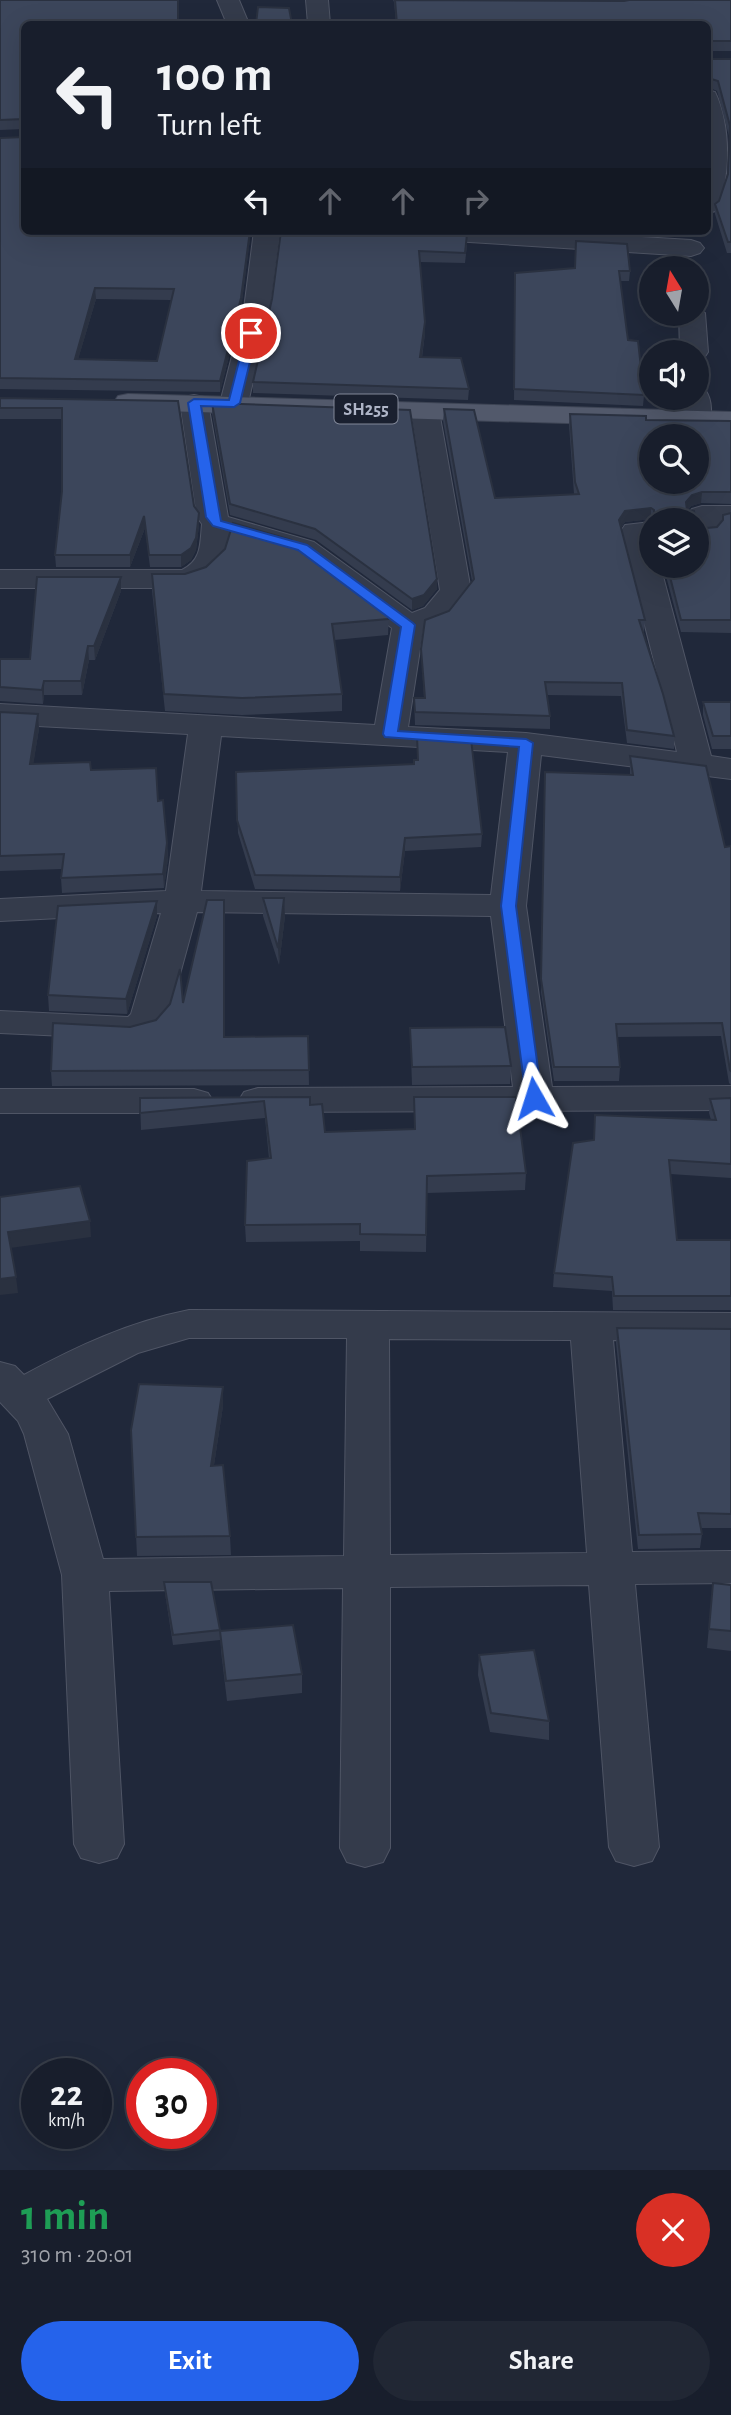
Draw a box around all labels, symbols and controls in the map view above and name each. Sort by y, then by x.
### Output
icon: left [42,49,133,140]
text: 100 m [157,51,273,100]
text: Turn left [157,109,261,141]
icon: left [238,182,276,220]
icon: ahead [311,182,349,220]
icon: ahead [384,182,422,220]
icon: right [457,182,495,220]
north arrow [639,256,709,326]
map controls [639,256,709,578]
pin [221,303,281,363]
icon: arrive [232,314,270,352]
button: sound [639,340,709,410]
road number: SH255 [334,394,398,424]
button: search [639,424,709,494]
button: layers [639,508,709,578]
position arrow [497,1061,571,1135]
speed limit sign: 30 [126,2058,217,2149]
text: 22 [50,2077,83,2112]
text: km/h [48,2112,85,2130]
button: close [636,2193,710,2267]
text: 1 min [21,2195,110,2237]
text: 310 m · 20:01 [21,2244,134,2267]
button: Exit [21,2321,359,2401]
button: Share [373,2321,710,2401]

